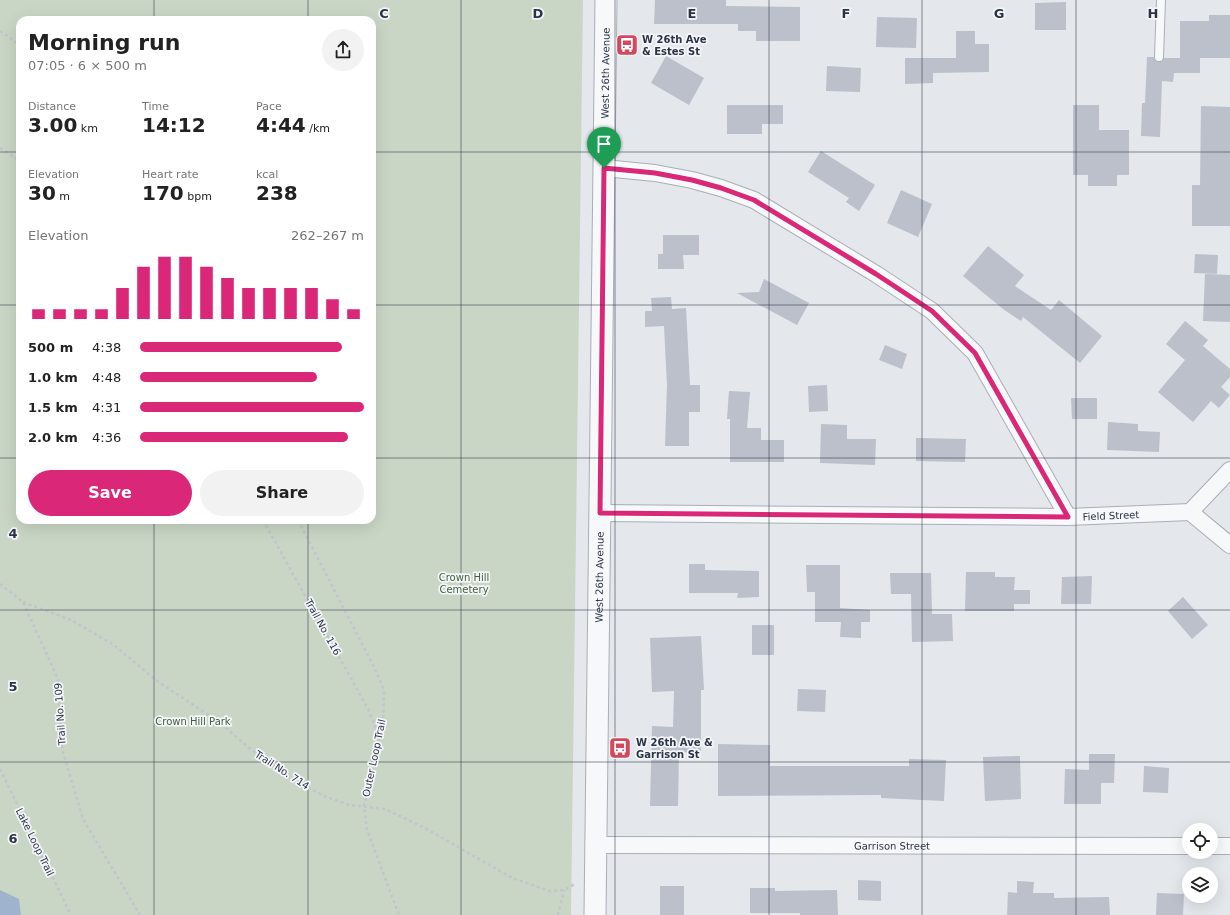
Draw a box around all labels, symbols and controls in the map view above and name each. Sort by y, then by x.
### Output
text: C [379,6,389,21]
text: D [533,6,544,21]
text: E [688,6,696,21]
text: F [842,6,850,21]
text: G [994,6,1004,21]
text: H [1148,6,1158,21]
street label: West 26th Avenue [599,27,611,119]
button: share [322,29,364,71]
text: Morning run [28,30,180,55]
bus stop icon: W 26th Ave & Estes St [614,32,640,58]
place label: W 26th Ave & Estes St [642,34,707,57]
text: 07:05 · 6 × 500 m [28,58,147,73]
text: Distance [28,100,76,113]
text: Time [142,100,169,113]
text: Pace [256,100,282,113]
text: 3.00 [28,113,77,137]
text: 14:12 [142,113,206,137]
text: 4:44 [256,113,306,137]
text: km [77,122,98,135]
text: /km [306,122,330,135]
pin [587,127,621,168]
icon: arrive [593,133,615,155]
text: Elevation [28,168,79,181]
text: Heart rate [142,168,198,181]
text: kcal [256,168,278,181]
text: 30 [28,181,56,205]
text: 170 [142,181,184,205]
text: 238 [256,181,298,205]
text: m [56,190,70,203]
text: bpm [184,190,212,203]
text: Elevation [28,228,88,243]
text: 262–267 m [291,228,364,243]
text: 500 m [28,340,73,355]
text: 4:38 [92,340,121,355]
text: 1.0 km [28,370,78,385]
text: 4:48 [92,370,121,385]
text: 1.5 km [28,400,78,415]
text: 4:31 [92,400,121,415]
text: 2.0 km [28,430,78,445]
text: 4:36 [92,430,121,445]
button: Save [28,470,192,516]
button: Share [200,470,364,516]
street label: Field Street [1082,509,1140,522]
text: 4 [8,526,18,541]
street label: West 26th Avenue [593,531,605,623]
park label: Crown Hill Cemetery [439,572,489,595]
street label: Trail No. 116 [303,596,343,657]
text: 5 [8,679,18,694]
street label: Trail No. 109 [52,682,68,747]
park label: Crown Hill Park [155,716,231,727]
street label: Outer Loop Trail [360,718,388,798]
bus stop icon: W 26th Ave & Garrison St [607,735,633,761]
place label: W 26th Ave & Garrison St [636,737,713,760]
street label: Trail No. 714 [252,748,311,792]
street label: Lake Loop Trail [14,806,56,878]
map controls [1182,823,1218,903]
button: locate [1182,823,1218,859]
text: 6 [8,831,18,846]
street label: Garrison Street [854,840,930,851]
button: layers [1182,867,1218,903]

